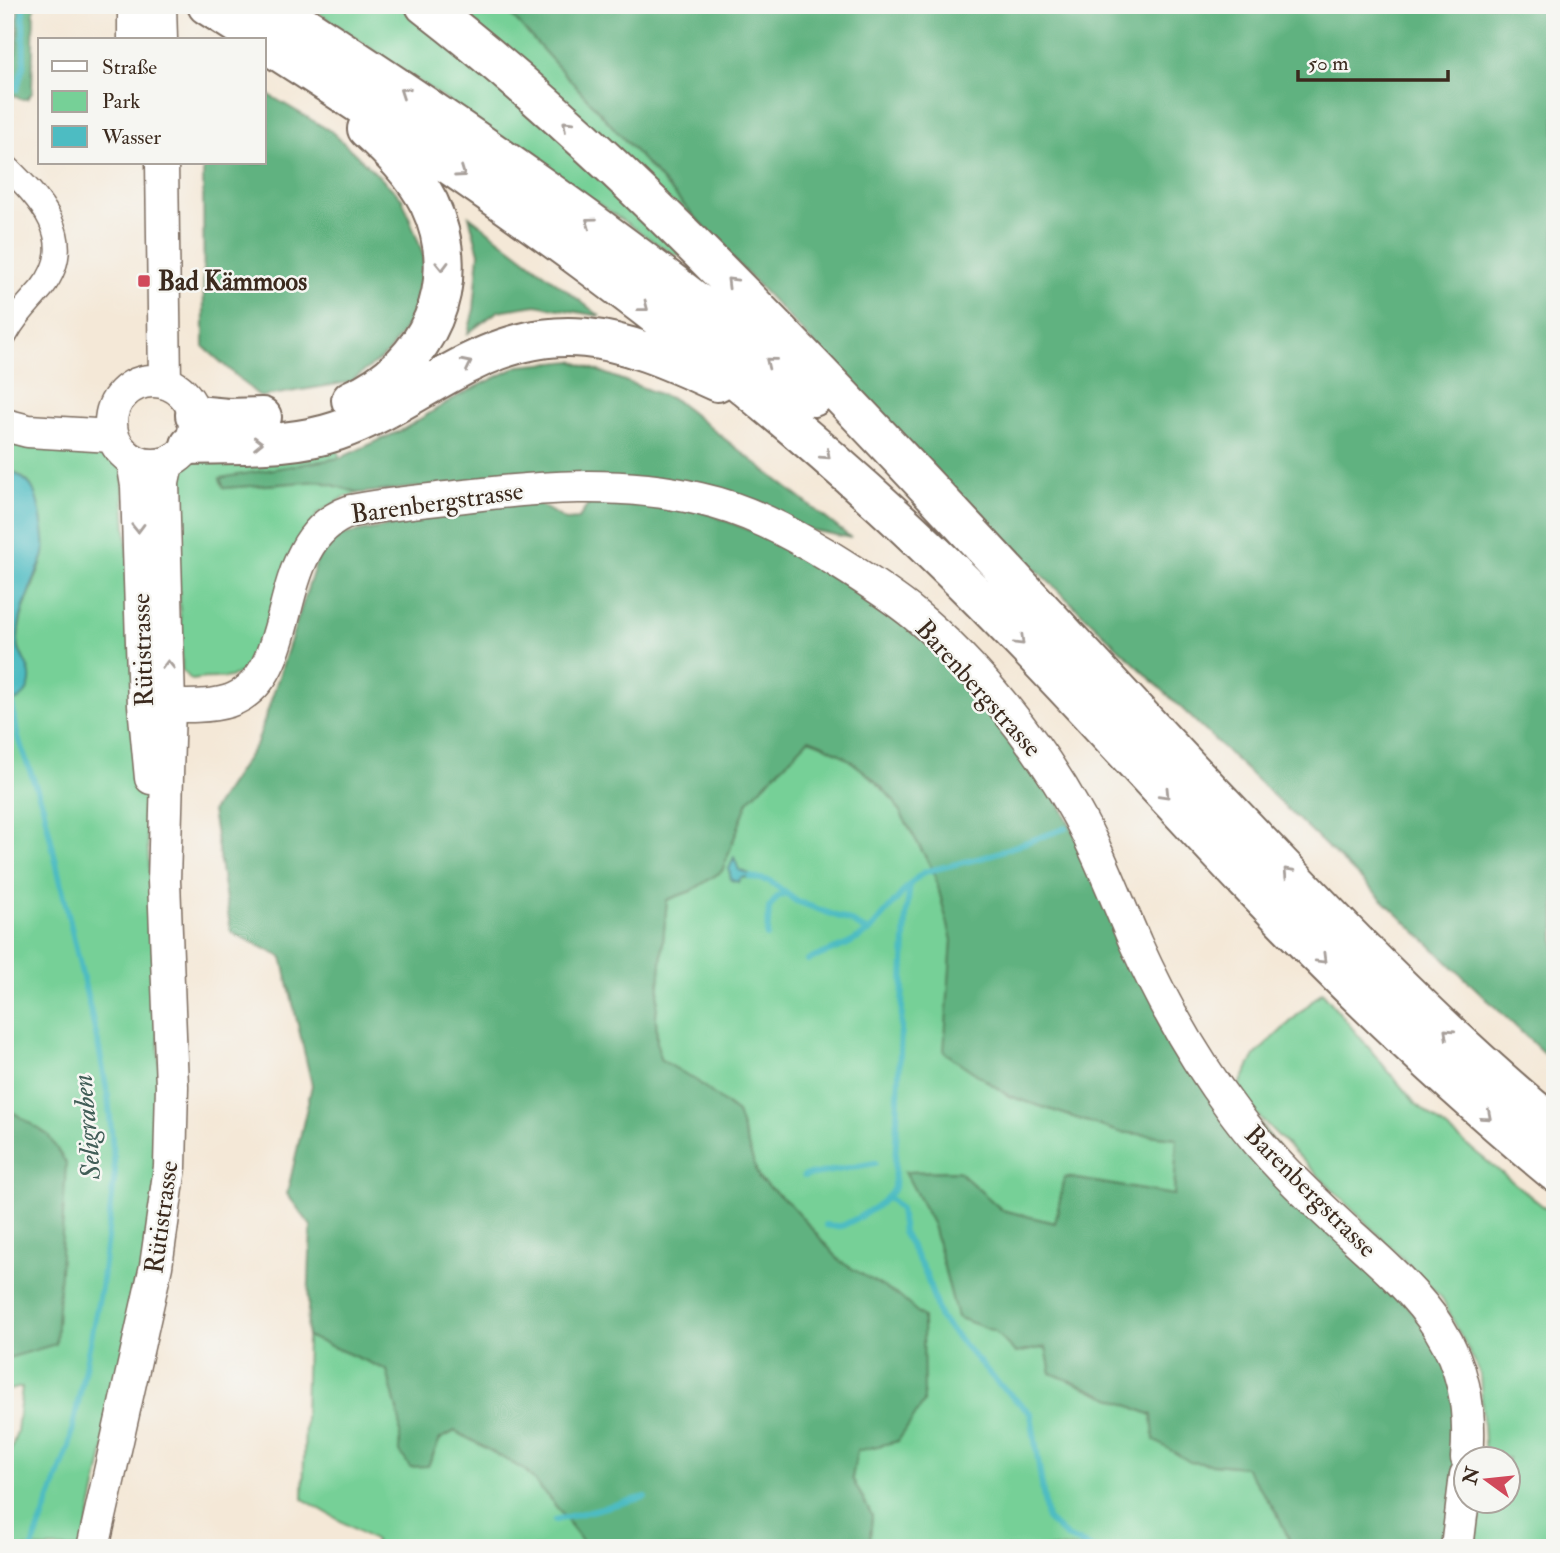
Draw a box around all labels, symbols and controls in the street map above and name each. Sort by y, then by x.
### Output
legend [38,38,266,164]
scale bar [1298,38,1448,82]
text: 50 m [1308,50,1349,77]
text: Straße [102,54,157,81]
text: Park [102,88,140,115]
one-way arrow [399,88,412,100]
one-way arrow [562,121,575,134]
text: Wasser [101,124,161,151]
one-way arrow [453,165,466,177]
one-way arrow [585,218,598,231]
one-way arrow [435,261,450,272]
place label: Bad Kämmoos [158,266,307,298]
marker: Bad Kämmoos [136,273,152,289]
one-way arrow [727,278,740,291]
one-way arrow [637,298,649,311]
one-way arrow [766,357,778,370]
one-way arrow [460,358,473,372]
one-way arrow [253,435,264,450]
one-way arrow [818,447,831,459]
street label: Barenbergstrasse [349,475,526,531]
one-way arrow [130,524,146,534]
street label: Rütistrasse [125,593,161,707]
street label: Barenbergstrasse [908,613,1048,764]
one-way arrow [1012,633,1025,646]
one-way arrow [160,660,176,670]
one-way arrow [1157,786,1170,799]
one-way arrow [1283,868,1296,881]
one-way arrow [1314,951,1327,964]
one-way arrow [1443,1029,1456,1042]
water label: Seligraben [65,1073,110,1182]
one-way arrow [1479,1108,1492,1120]
street label: Barenbergstrasse [1237,1119,1383,1265]
street label: Rütistrasse [138,1159,186,1276]
north arrow [1452,1444,1522,1514]
text: N [1457,1464,1486,1488]

